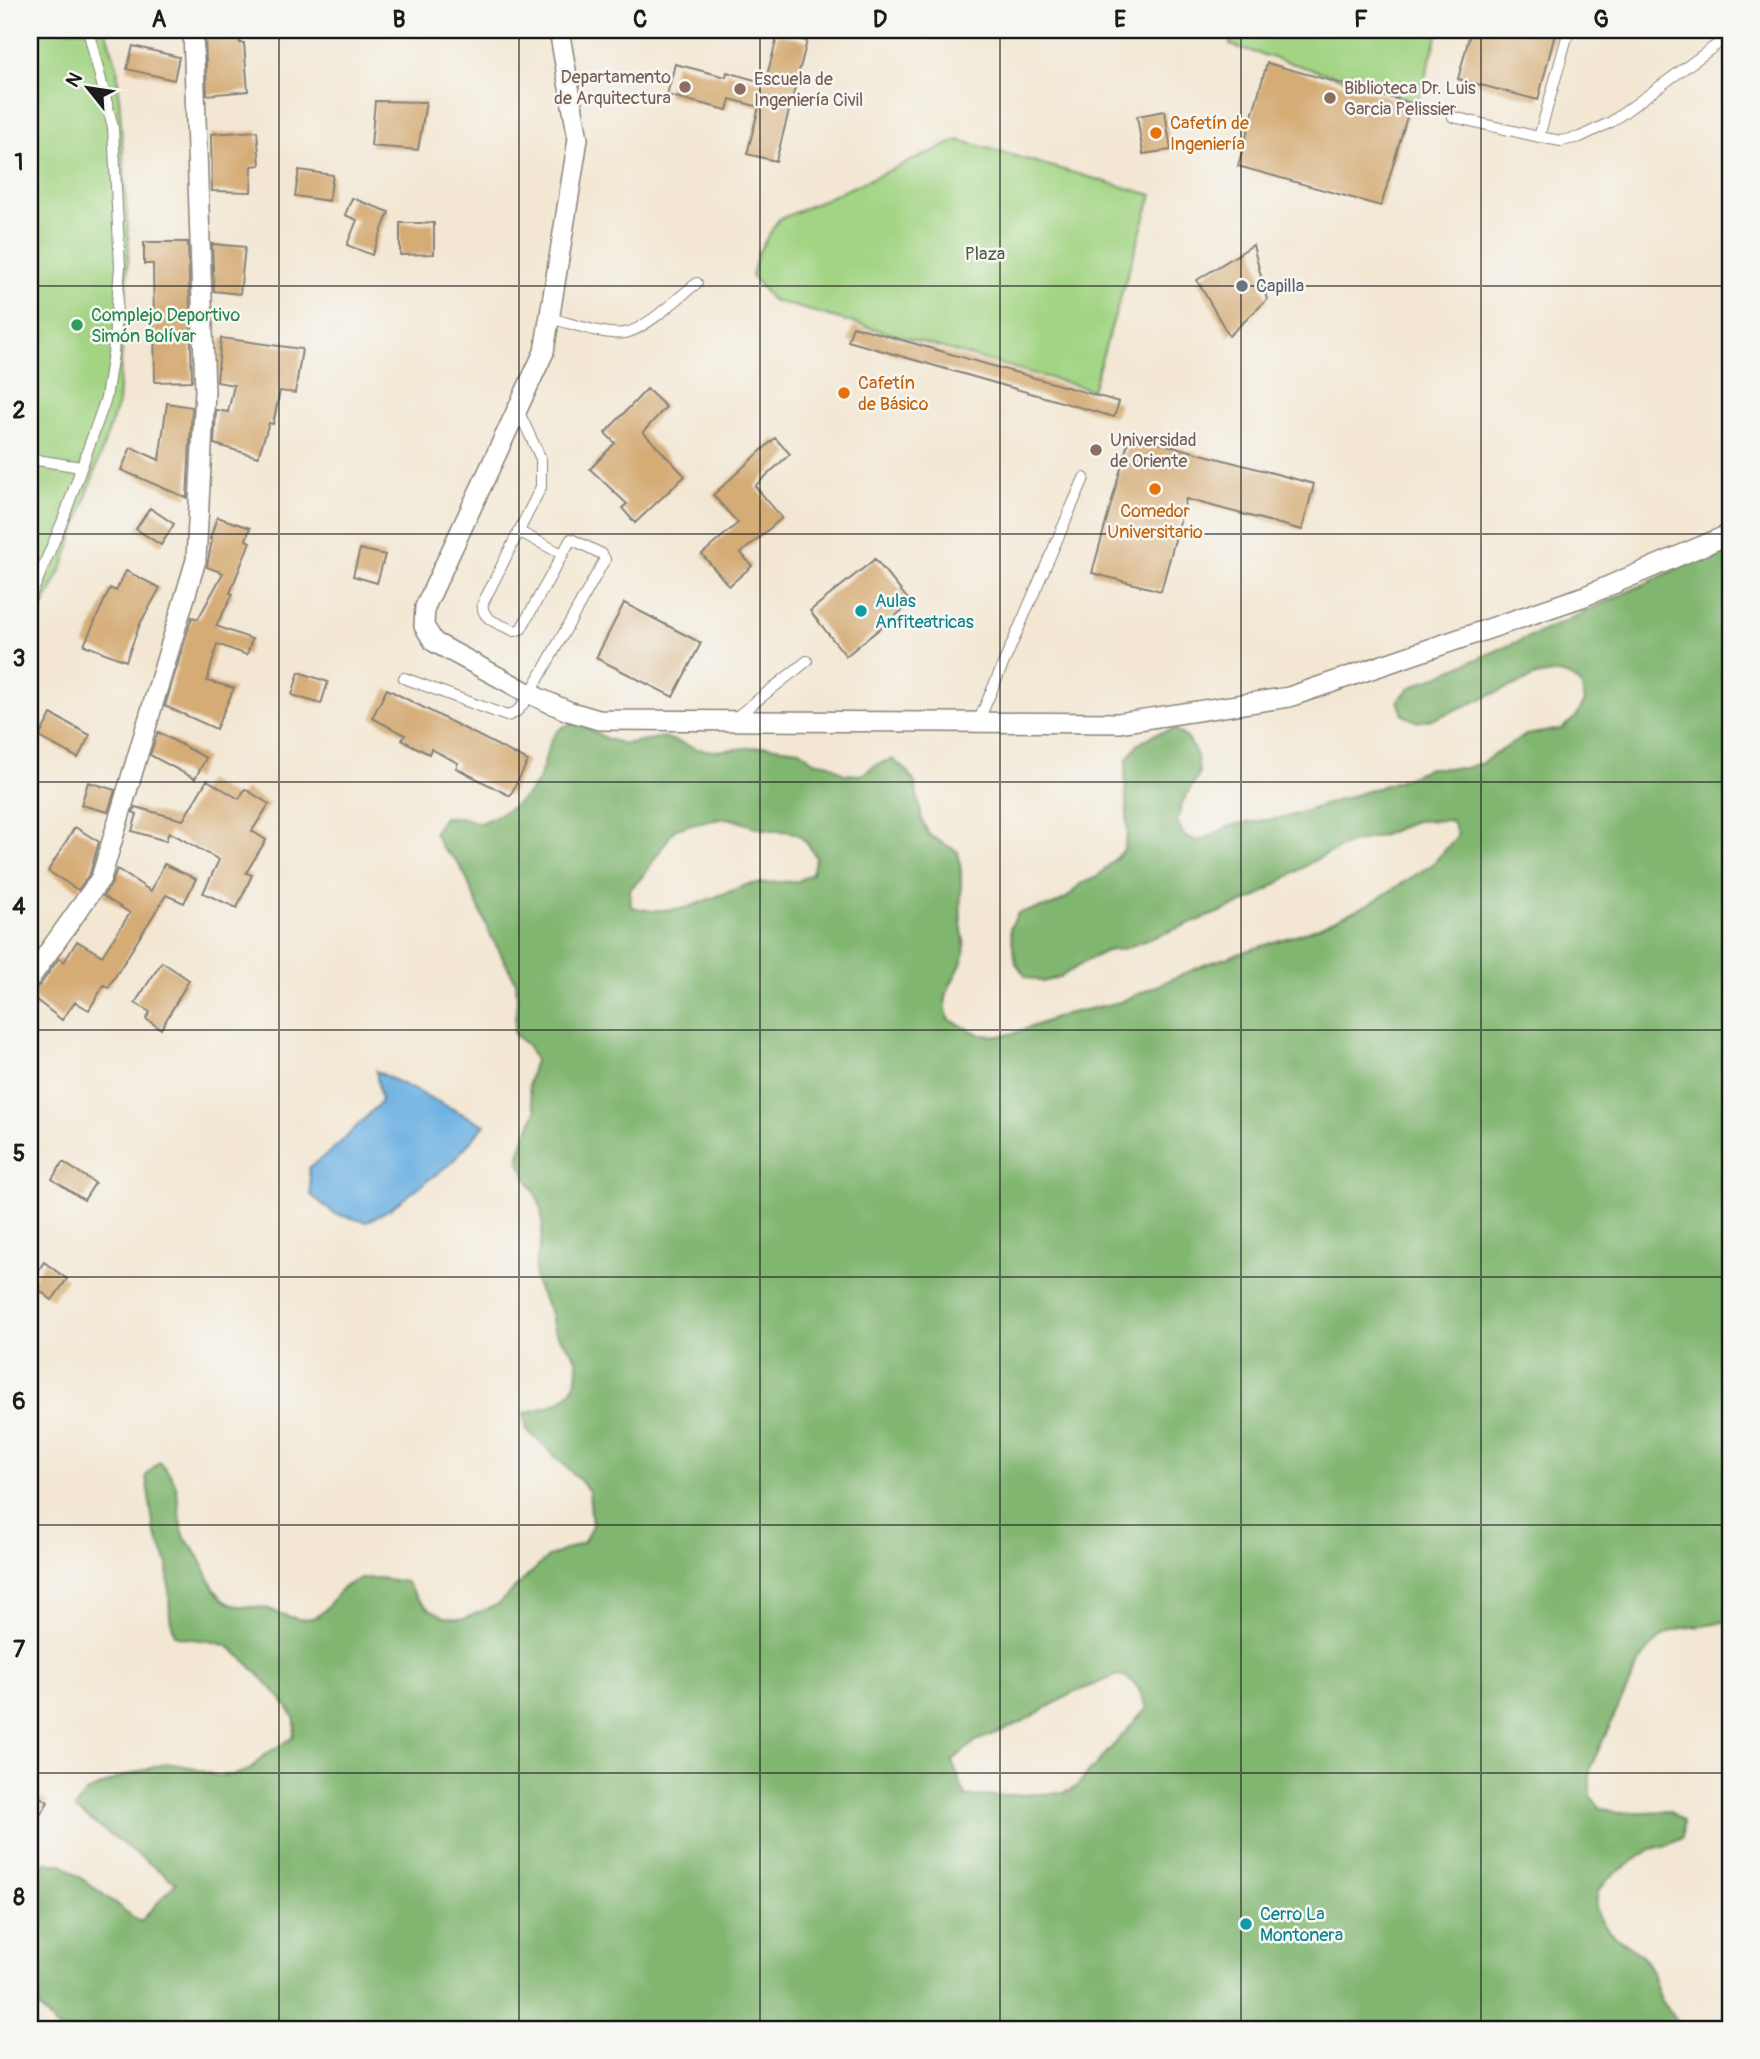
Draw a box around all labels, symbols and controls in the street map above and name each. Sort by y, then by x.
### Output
text: A [152,5,167,34]
text: B [392,5,406,34]
text: C [633,5,647,34]
text: D [873,5,887,34]
text: E [1114,5,1126,34]
text: F [1354,5,1368,34]
text: G [1593,5,1609,34]
north arrow [52,52,122,122]
place label: Departamento de Arquitectura [554,66,671,110]
text: N [61,68,88,92]
place label: Escuela de Ingeniería Civil [754,68,863,112]
place label: Biblioteca Dr. Luis Garcia Pelissier [1344,77,1476,121]
marker: Departamento de Arquitectura [677,79,693,95]
marker: Escuela de Ingeniería Civil [732,81,748,97]
marker: Biblioteca Dr. Luis Garcia Pelissier [1322,90,1338,106]
place label: Cafetín de Ingeniería [1170,112,1249,156]
marker: Cafetín de Ingeniería [1148,125,1164,141]
text: 1 [15,148,24,177]
park label: Plaza [965,243,1005,266]
place label: Capilla [1256,275,1304,298]
marker: Capilla [1234,278,1250,294]
place label: Complejo Deportivo Simón Bolívar [91,304,240,348]
marker: Complejo Deportivo Simón Bolívar [69,317,85,333]
place label: Cafetín de Básico [858,372,929,416]
marker: Cafetín de Básico [836,385,852,401]
text: 2 [13,396,26,425]
place label: Universidad de Oriente [1110,429,1197,473]
marker: Universidad de Oriente [1088,442,1104,458]
marker: Comedor Universitario [1147,481,1163,497]
place label: Comedor Universitario [1107,500,1203,544]
place label: Aulas Anfiteatricas [875,590,974,634]
marker: Aulas Anfiteatricas [853,603,869,619]
text: 3 [13,644,25,673]
text: 4 [12,892,26,921]
text: 5 [13,1139,25,1168]
text: 6 [12,1387,26,1416]
text: 7 [13,1635,26,1664]
text: 8 [13,1883,25,1912]
place label: Cerro La Montonera [1260,1903,1343,1947]
marker: Cerro La Montonera [1238,1916,1254,1932]

